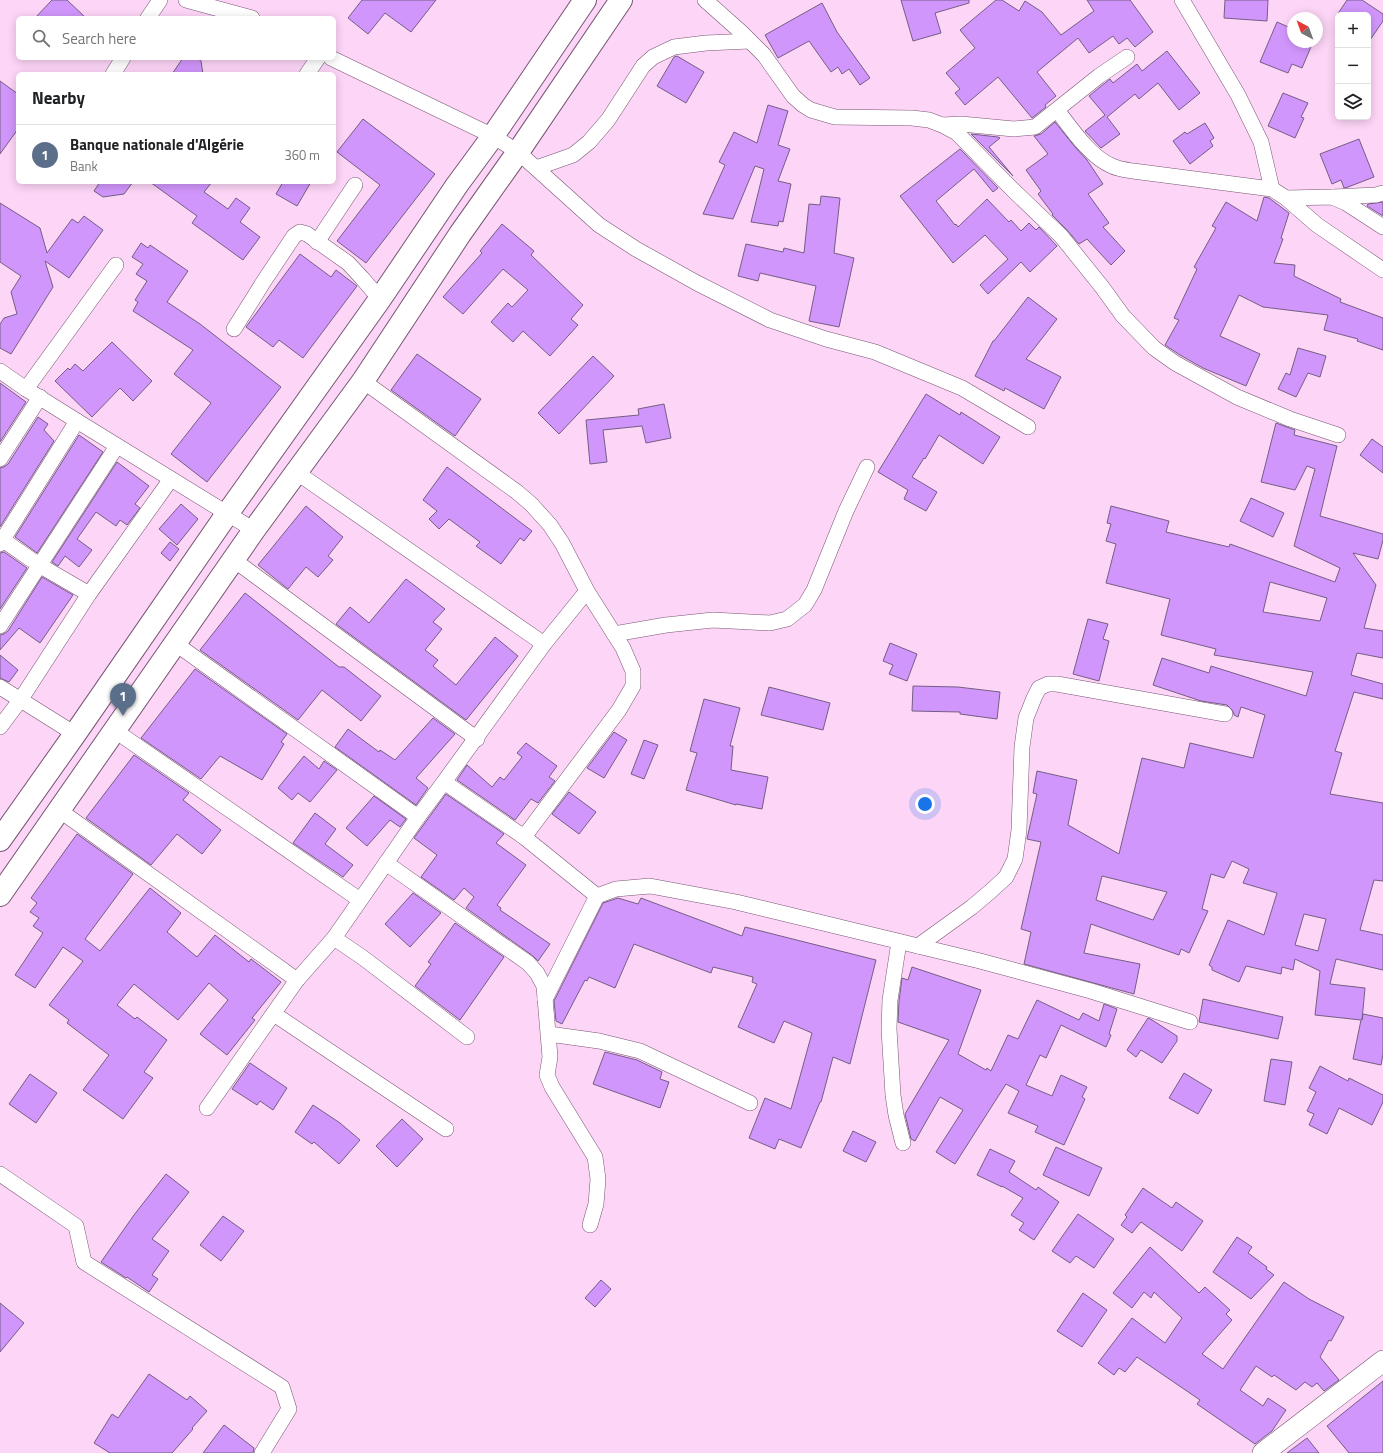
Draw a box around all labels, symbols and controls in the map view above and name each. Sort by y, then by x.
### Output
north arrow [1287,12,1323,48]
map controls [1335,12,1371,120]
button: + [1335,12,1371,48]
search box [16,16,336,60]
icon: search [30,27,52,49]
text: Search here [62,27,136,50]
button: − [1335,48,1371,84]
button: layers [1335,84,1371,120]
text: Nearby [32,85,85,111]
text: Banque nationale d'Algérie [70,133,244,156]
text: 1 [41,145,49,165]
text: 360 m [284,145,320,165]
text: Bank [70,156,98,176]
pin: 1 [110,683,136,716]
your location [915,794,935,814]

